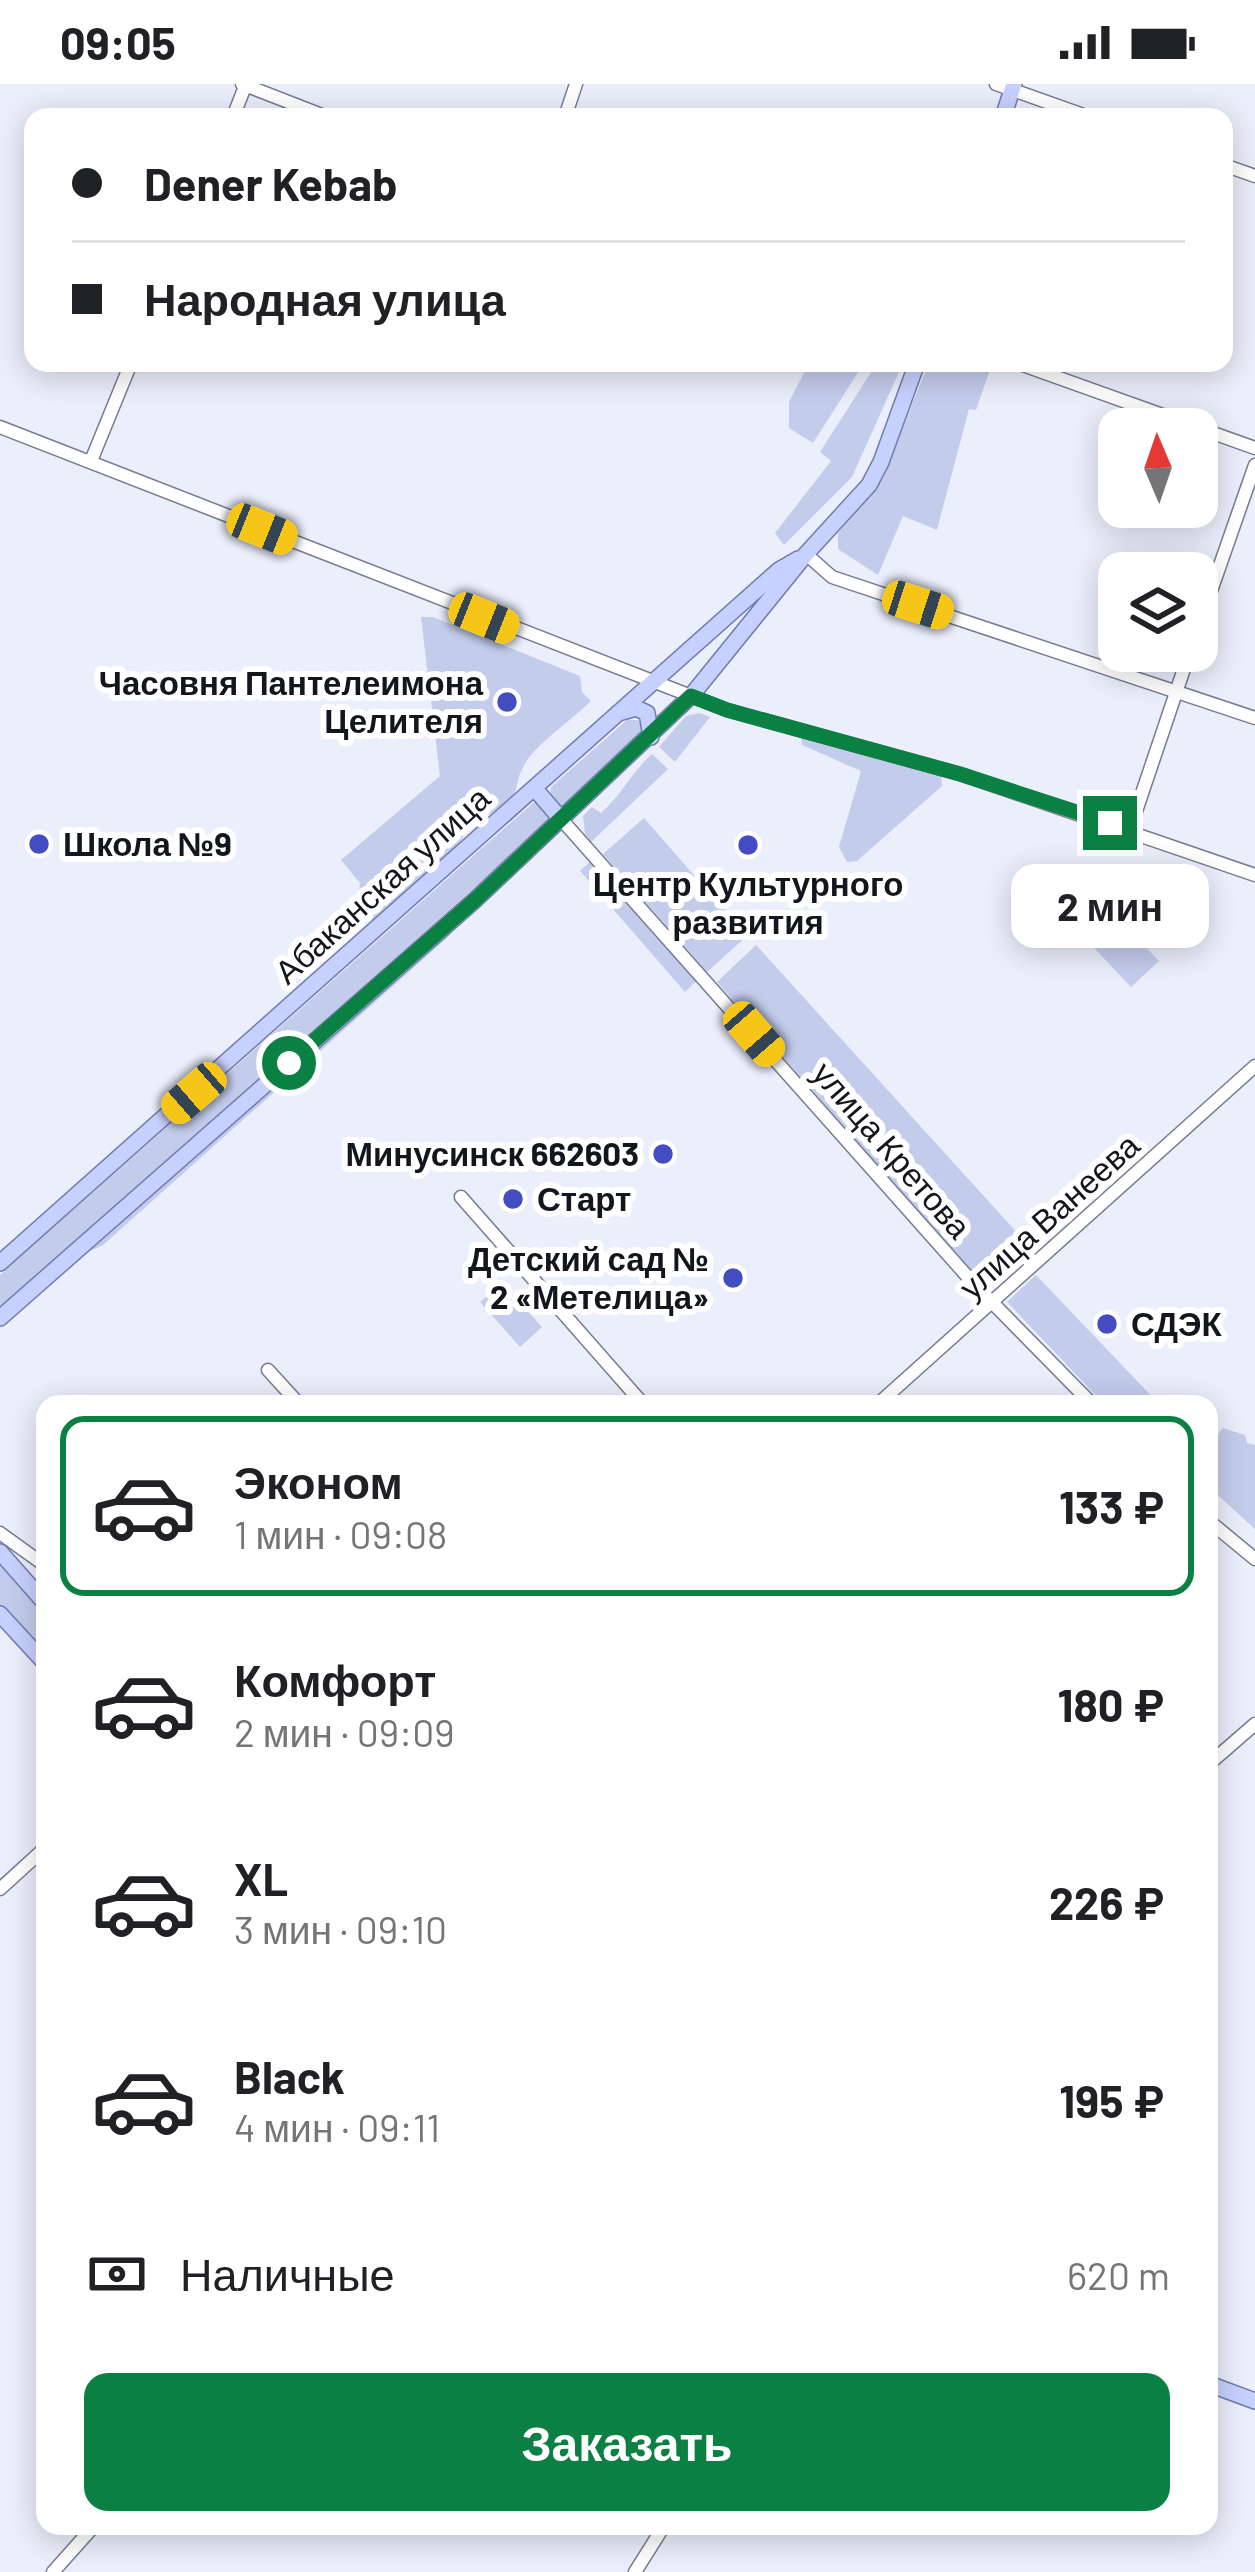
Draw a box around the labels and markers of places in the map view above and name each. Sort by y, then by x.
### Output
place label: Часовня Пантелеимона Целителя [99,662,484,740]
marker: Часовня Пантелеимона Целителя [494,689,520,715]
place label: Школа №9 [63,823,232,863]
marker: Школа №9 [26,831,52,857]
marker: Центр Культурного развития [735,832,761,858]
place label: Центр Культурного развития [593,863,903,941]
place label: Минусинск 662603 [345,1133,639,1173]
marker: Минусинск 662603 [650,1141,676,1167]
place label: Старт [537,1178,631,1218]
marker: Старт [500,1186,526,1212]
place label: Детский сад № 2 «Метелица» [468,1238,709,1316]
marker: Детский сад № 2 «Метелица» [720,1265,746,1291]
place label: СДЭК [1131,1303,1222,1343]
marker: СДЭК [1094,1311,1120,1337]

